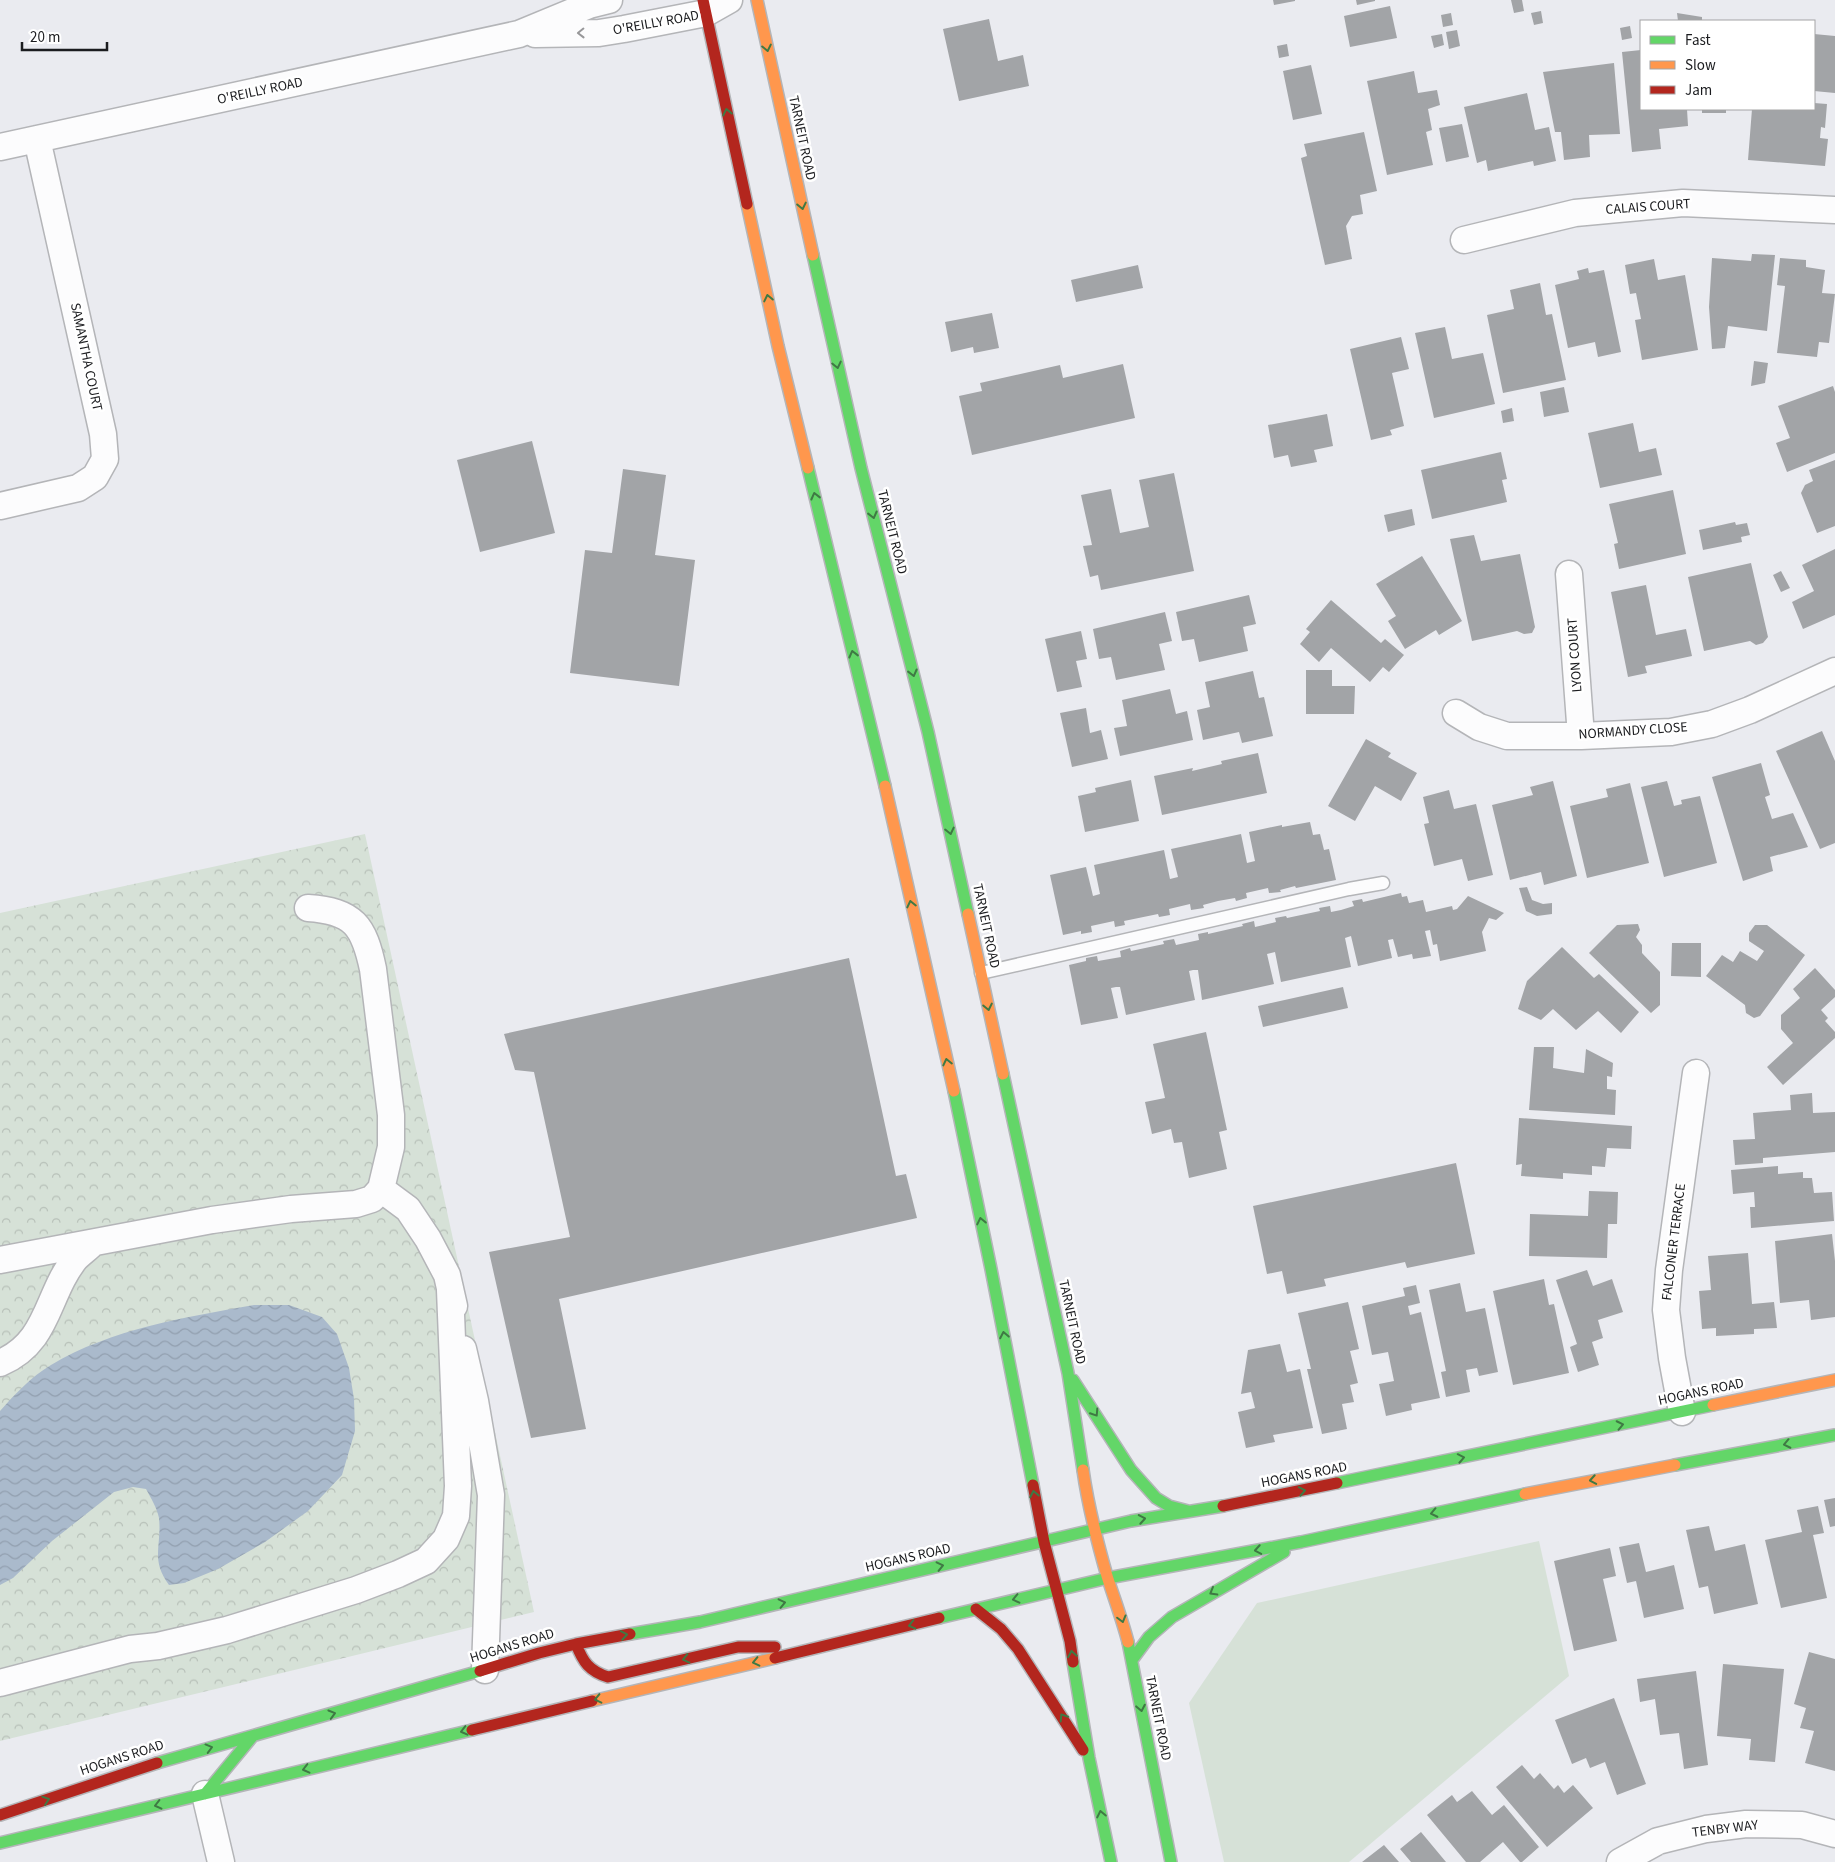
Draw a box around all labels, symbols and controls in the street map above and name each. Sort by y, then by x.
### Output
street label: O'REILLY ROAD [611,6,701,40]
scale bar [22,20,108,52]
legend [1640,20,1815,110]
text: 20 m [30,27,60,48]
one-way arrow [577,28,584,38]
text: Fast [1685,30,1711,51]
one-way arrow [762,43,772,52]
text: Slow [1685,55,1716,76]
street label: O'REILLY ROAD [215,72,305,110]
text: Jam [1685,80,1712,101]
street label: TARNEIT ROAD [783,94,821,182]
one-way arrow [723,108,733,117]
street label: CALAIS COURT [1605,194,1692,220]
one-way arrow [796,202,807,211]
one-way arrow [763,293,774,302]
street label: SAMANTHA COURT [65,301,107,413]
one-way arrow [831,361,842,370]
street label: TARNEIT ROAD [872,488,912,576]
one-way arrow [810,492,821,501]
one-way arrow [867,511,878,520]
street label: LYON COURT [1562,617,1588,693]
one-way arrow [848,650,859,659]
one-way arrow [907,668,918,677]
street label: NORMANDY CLOSE [1578,717,1688,745]
one-way arrow [944,826,955,835]
street label: TARNEIT ROAD [967,882,1005,970]
one-way arrow [906,899,917,908]
one-way arrow [982,1002,993,1011]
one-way arrow [942,1058,953,1067]
street label: FALCONER TERRACE [1657,1182,1691,1302]
one-way arrow [976,1217,987,1225]
street label: TARNEIT ROAD [1053,1278,1091,1366]
one-way arrow [999,1330,1010,1339]
street label: HOGANS ROAD [1656,1373,1746,1411]
one-way arrow [1089,1408,1098,1417]
one-way arrow [1616,1420,1625,1431]
one-way arrow [1783,1439,1792,1449]
one-way arrow [1457,1454,1466,1464]
street label: HOGANS ROAD [1259,1457,1349,1493]
one-way arrow [1589,1474,1597,1484]
one-way arrow [1298,1486,1307,1496]
one-way arrow [1030,1490,1040,1499]
one-way arrow [1430,1507,1438,1518]
one-way arrow [1138,1515,1147,1525]
street label: HOGANS ROAD [863,1538,953,1578]
one-way arrow [1253,1544,1262,1554]
one-way arrow [935,1561,944,1572]
one-way arrow [1210,1586,1219,1596]
one-way arrow [1012,1593,1021,1604]
one-way arrow [777,1598,786,1609]
one-way arrow [1116,1614,1127,1623]
one-way arrow [907,1619,916,1630]
street label: HOGANS ROAD [467,1624,557,1668]
one-way arrow [620,1631,628,1641]
one-way arrow [1067,1650,1078,1658]
one-way arrow [681,1653,690,1664]
one-way arrow [752,1656,761,1667]
street label: TARNEIT ROAD [1140,1674,1176,1762]
one-way arrow [593,1693,602,1704]
one-way arrow [1136,1704,1146,1713]
one-way arrow [328,1709,336,1719]
one-way arrow [1059,1714,1069,1723]
one-way arrow [460,1725,468,1736]
street label: HOGANS ROAD [77,1735,167,1781]
one-way arrow [205,1743,214,1754]
one-way arrow [302,1763,311,1774]
one-way arrow [41,1796,50,1806]
one-way arrow [153,1799,162,1810]
one-way arrow [1096,1810,1107,1819]
street label: TENBY WAY [1691,1815,1760,1843]

